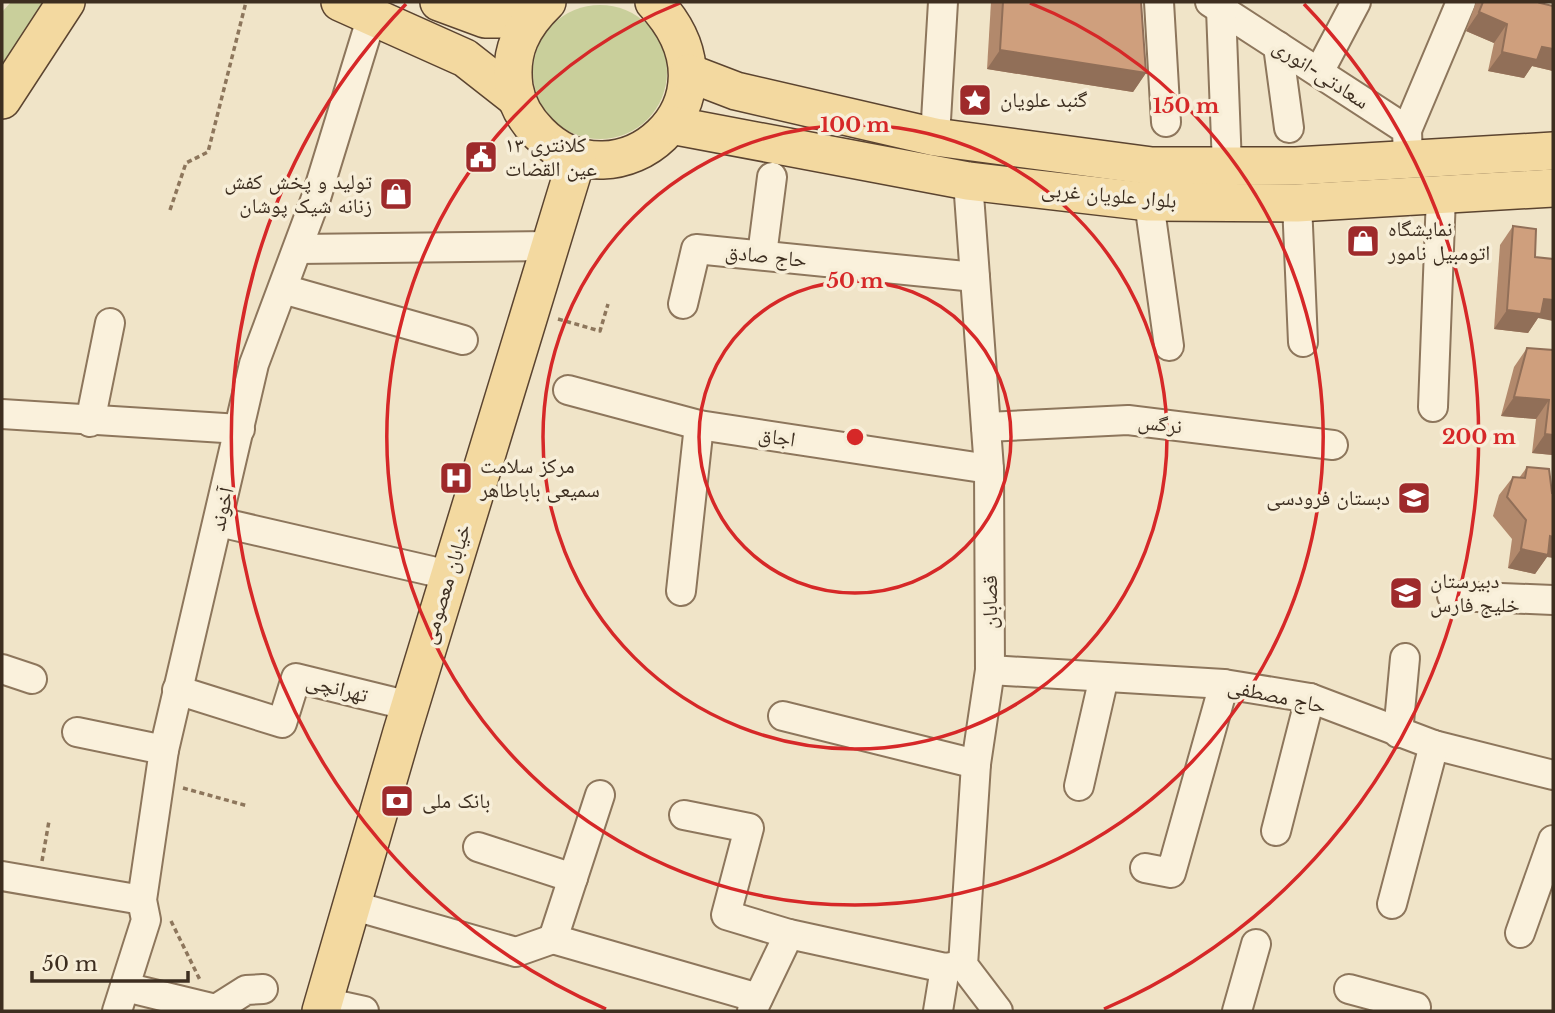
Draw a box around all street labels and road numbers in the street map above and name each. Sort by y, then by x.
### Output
street label: سعادتی-انوری [1268,33,1374,115]
street label: بلوار علویان غربی [1040,176,1178,214]
street label: حاج صادق [724,239,808,273]
street label: نرگس [1136,408,1184,440]
street label: اجاق [757,421,797,453]
street label: آخوند [204,484,240,533]
street label: خیابان معصومی [415,521,477,647]
street label: قصابان [977,575,1003,629]
street label: تهرانچی [303,668,371,708]
street label: حاج مصطفی [1226,673,1328,719]

